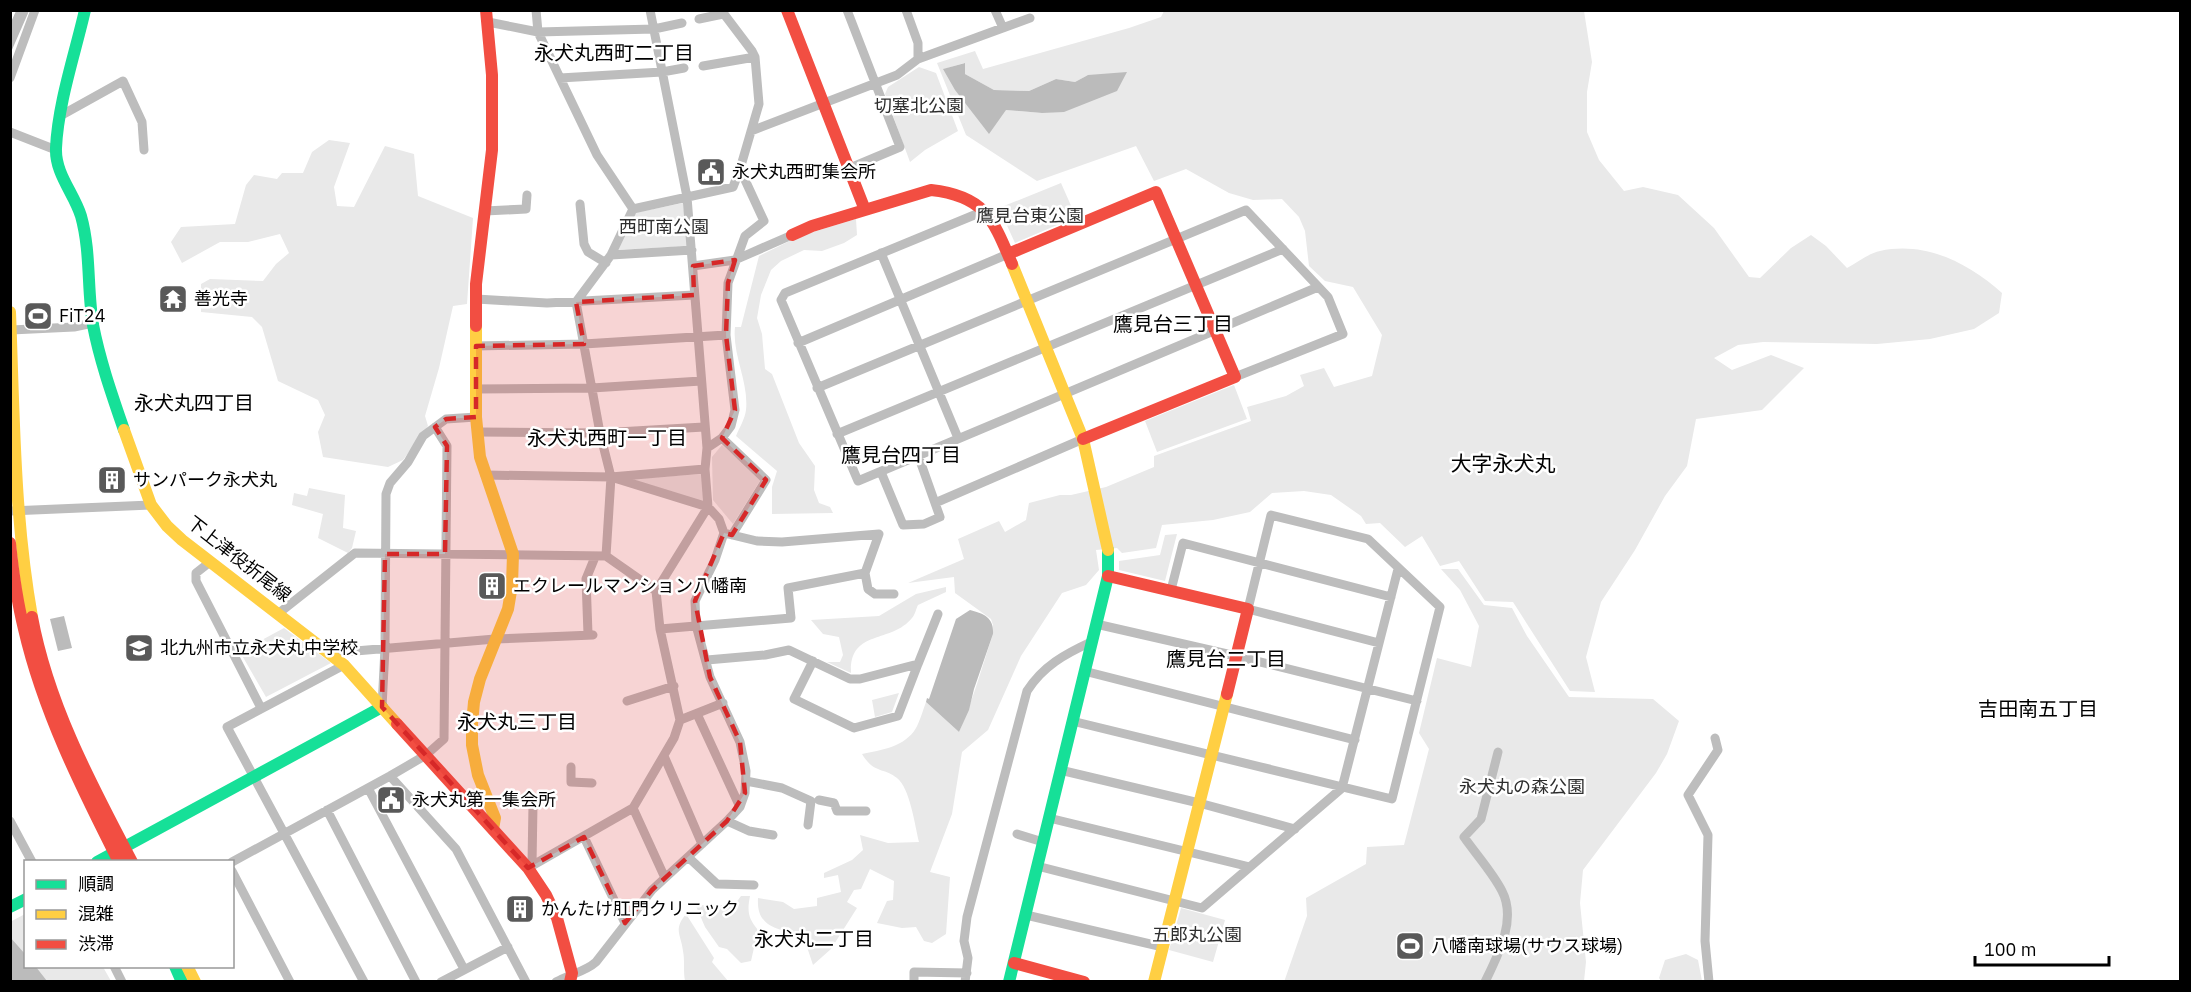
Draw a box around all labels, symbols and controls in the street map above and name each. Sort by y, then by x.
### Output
district label: 永犬丸西町二丁目 [534,39,694,66]
park label: 切塞北公園 [874,94,964,117]
public building icon: 永犬丸西町集会所 [695,156,727,188]
place label: 永犬丸西町集会所 [732,160,876,183]
park label: 鷹見台東公園 [976,204,1084,227]
park label: 西町南公園 [619,215,709,238]
temple icon: 善光寺 [157,283,189,315]
place label: 善光寺 [194,287,248,310]
sports icon: FiT24 [22,300,54,332]
place label: FiT24 [59,304,106,327]
district label: 鷹見台三丁目 [1113,310,1233,337]
district label: 永犬丸四丁目 [134,389,254,416]
district label: 永犬丸西町一丁目 [527,424,687,451]
district label: 鷹見台四丁目 [841,441,961,468]
district label: 大字永犬丸 [1451,449,1556,477]
building icon: サンパーク永犬丸 [96,464,128,496]
place label: サンパーク永犬丸 [133,468,277,491]
street label: 下上津役折尾線 [183,511,296,606]
building icon: エクレールマンション八幡南 [476,570,508,602]
place label: エクレールマンション八幡南 [513,574,747,597]
school or university icon: 北九州市立永犬丸中学校 [123,632,155,664]
place label: 北九州市立永犬丸中学校 [160,636,358,659]
district label: 鷹見台二丁目 [1166,645,1286,672]
district label: 吉田南五丁目 [1978,695,2098,722]
district label: 永犬丸三丁目 [457,708,577,735]
park label: 永犬丸の森公園 [1459,775,1585,798]
public building icon: 永犬丸第一集会所 [375,784,407,816]
place label: 永犬丸第一集会所 [412,788,556,811]
legend [24,860,234,968]
text: 順調 [78,872,114,895]
building icon: かんたけ肛門クリニック [504,893,536,925]
place label: かんたけ肛門クリニック [541,897,739,920]
text: 混雑 [78,902,114,925]
park label: 五郎丸公園 [1152,923,1242,946]
district label: 永犬丸二丁目 [754,925,874,952]
scale bar [1975,929,2108,967]
sports icon: 八幡南球場(サウス球場) [1394,930,1426,962]
text: 渋滞 [78,932,114,955]
place label: 八幡南球場(サウス球場) [1431,934,1623,957]
text: 100 m [1984,938,2036,961]

